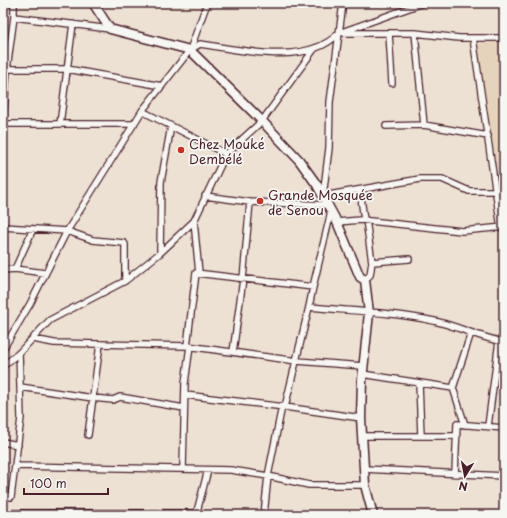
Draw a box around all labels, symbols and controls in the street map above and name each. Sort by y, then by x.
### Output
place label: Chez Mouké Dembélé [189,134,265,168]
marker: Chez Mouké Dembélé [176,145,186,155]
place label: Grande Mosquée de Senou [268,185,373,219]
marker: Grande Mosquée de Senou [255,196,265,206]
north arrow [445,456,485,496]
scale bar [24,470,108,496]
text: 100 m [30,474,67,492]
text: N [457,477,469,495]

